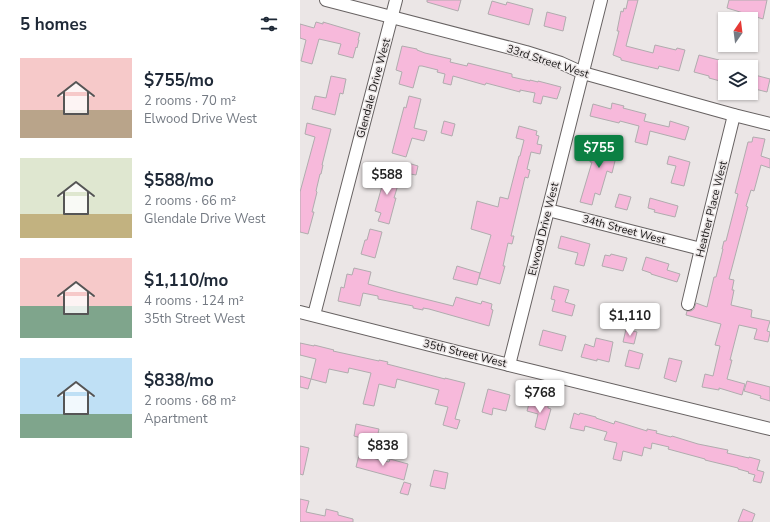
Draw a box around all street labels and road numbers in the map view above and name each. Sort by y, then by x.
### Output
street label: Glendale Drive West [353,36,394,140]
street label: 33rd Street West [505,41,591,82]
street label: Heather Place West [692,159,731,259]
street label: Elwood Drive West [525,181,562,277]
street label: 34th Street West [581,211,667,248]
street label: 35th Street West [422,336,508,371]

